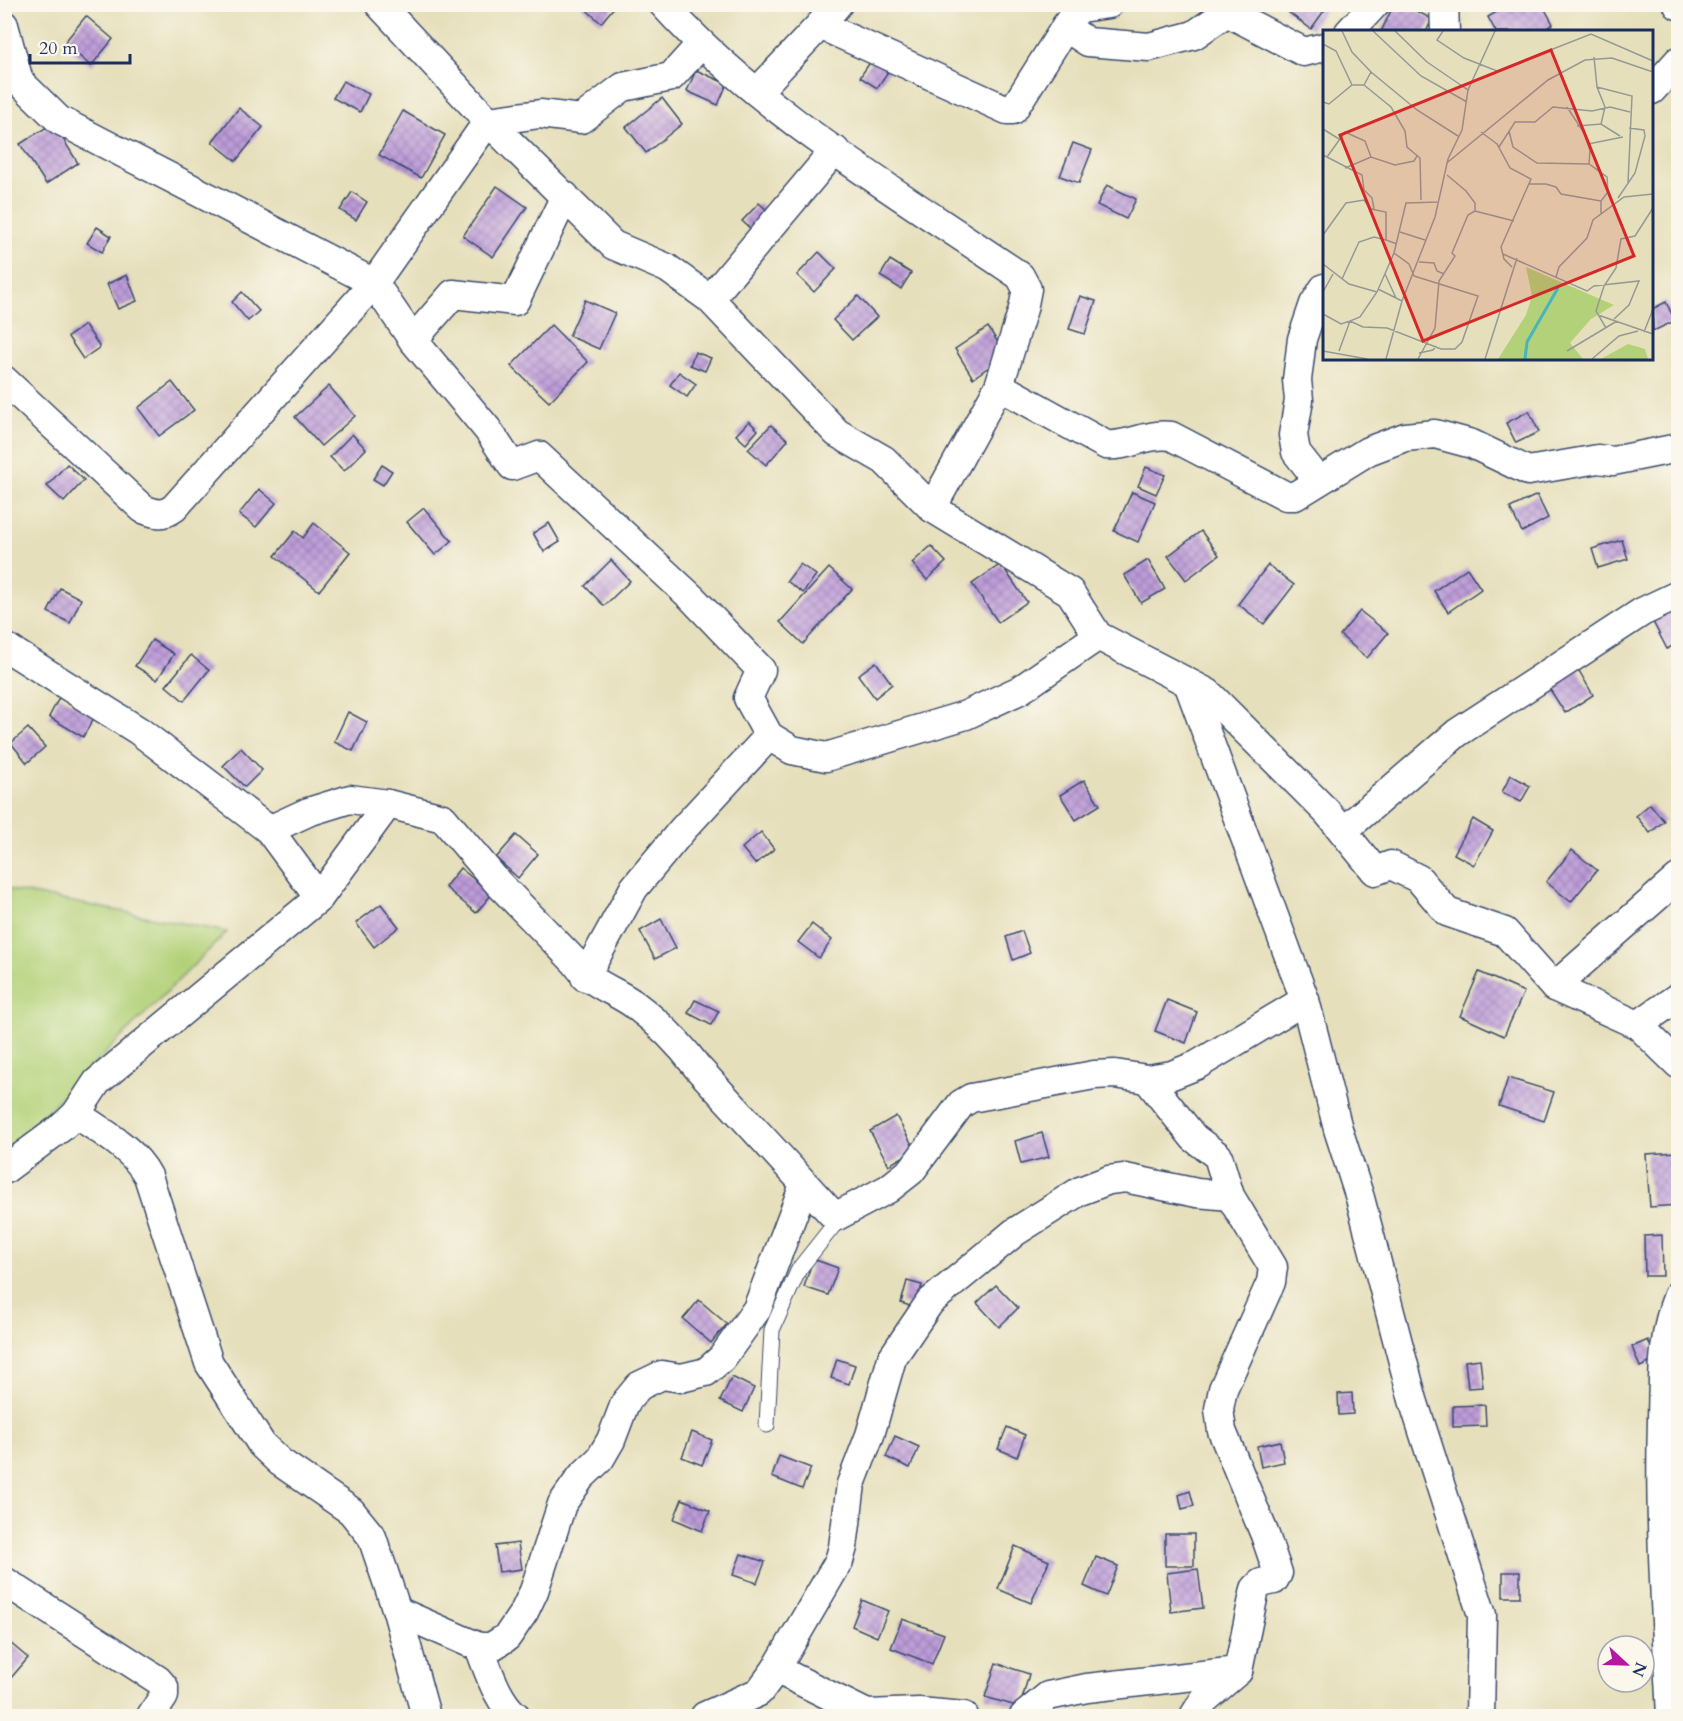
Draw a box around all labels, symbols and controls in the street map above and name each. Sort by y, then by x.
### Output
scale bar [30,27,130,65]
inset map [1323,30,1653,360]
text: 20 m [39,36,78,61]
north arrow [1596,1634,1656,1694]
text: N [1626,1659,1652,1680]

